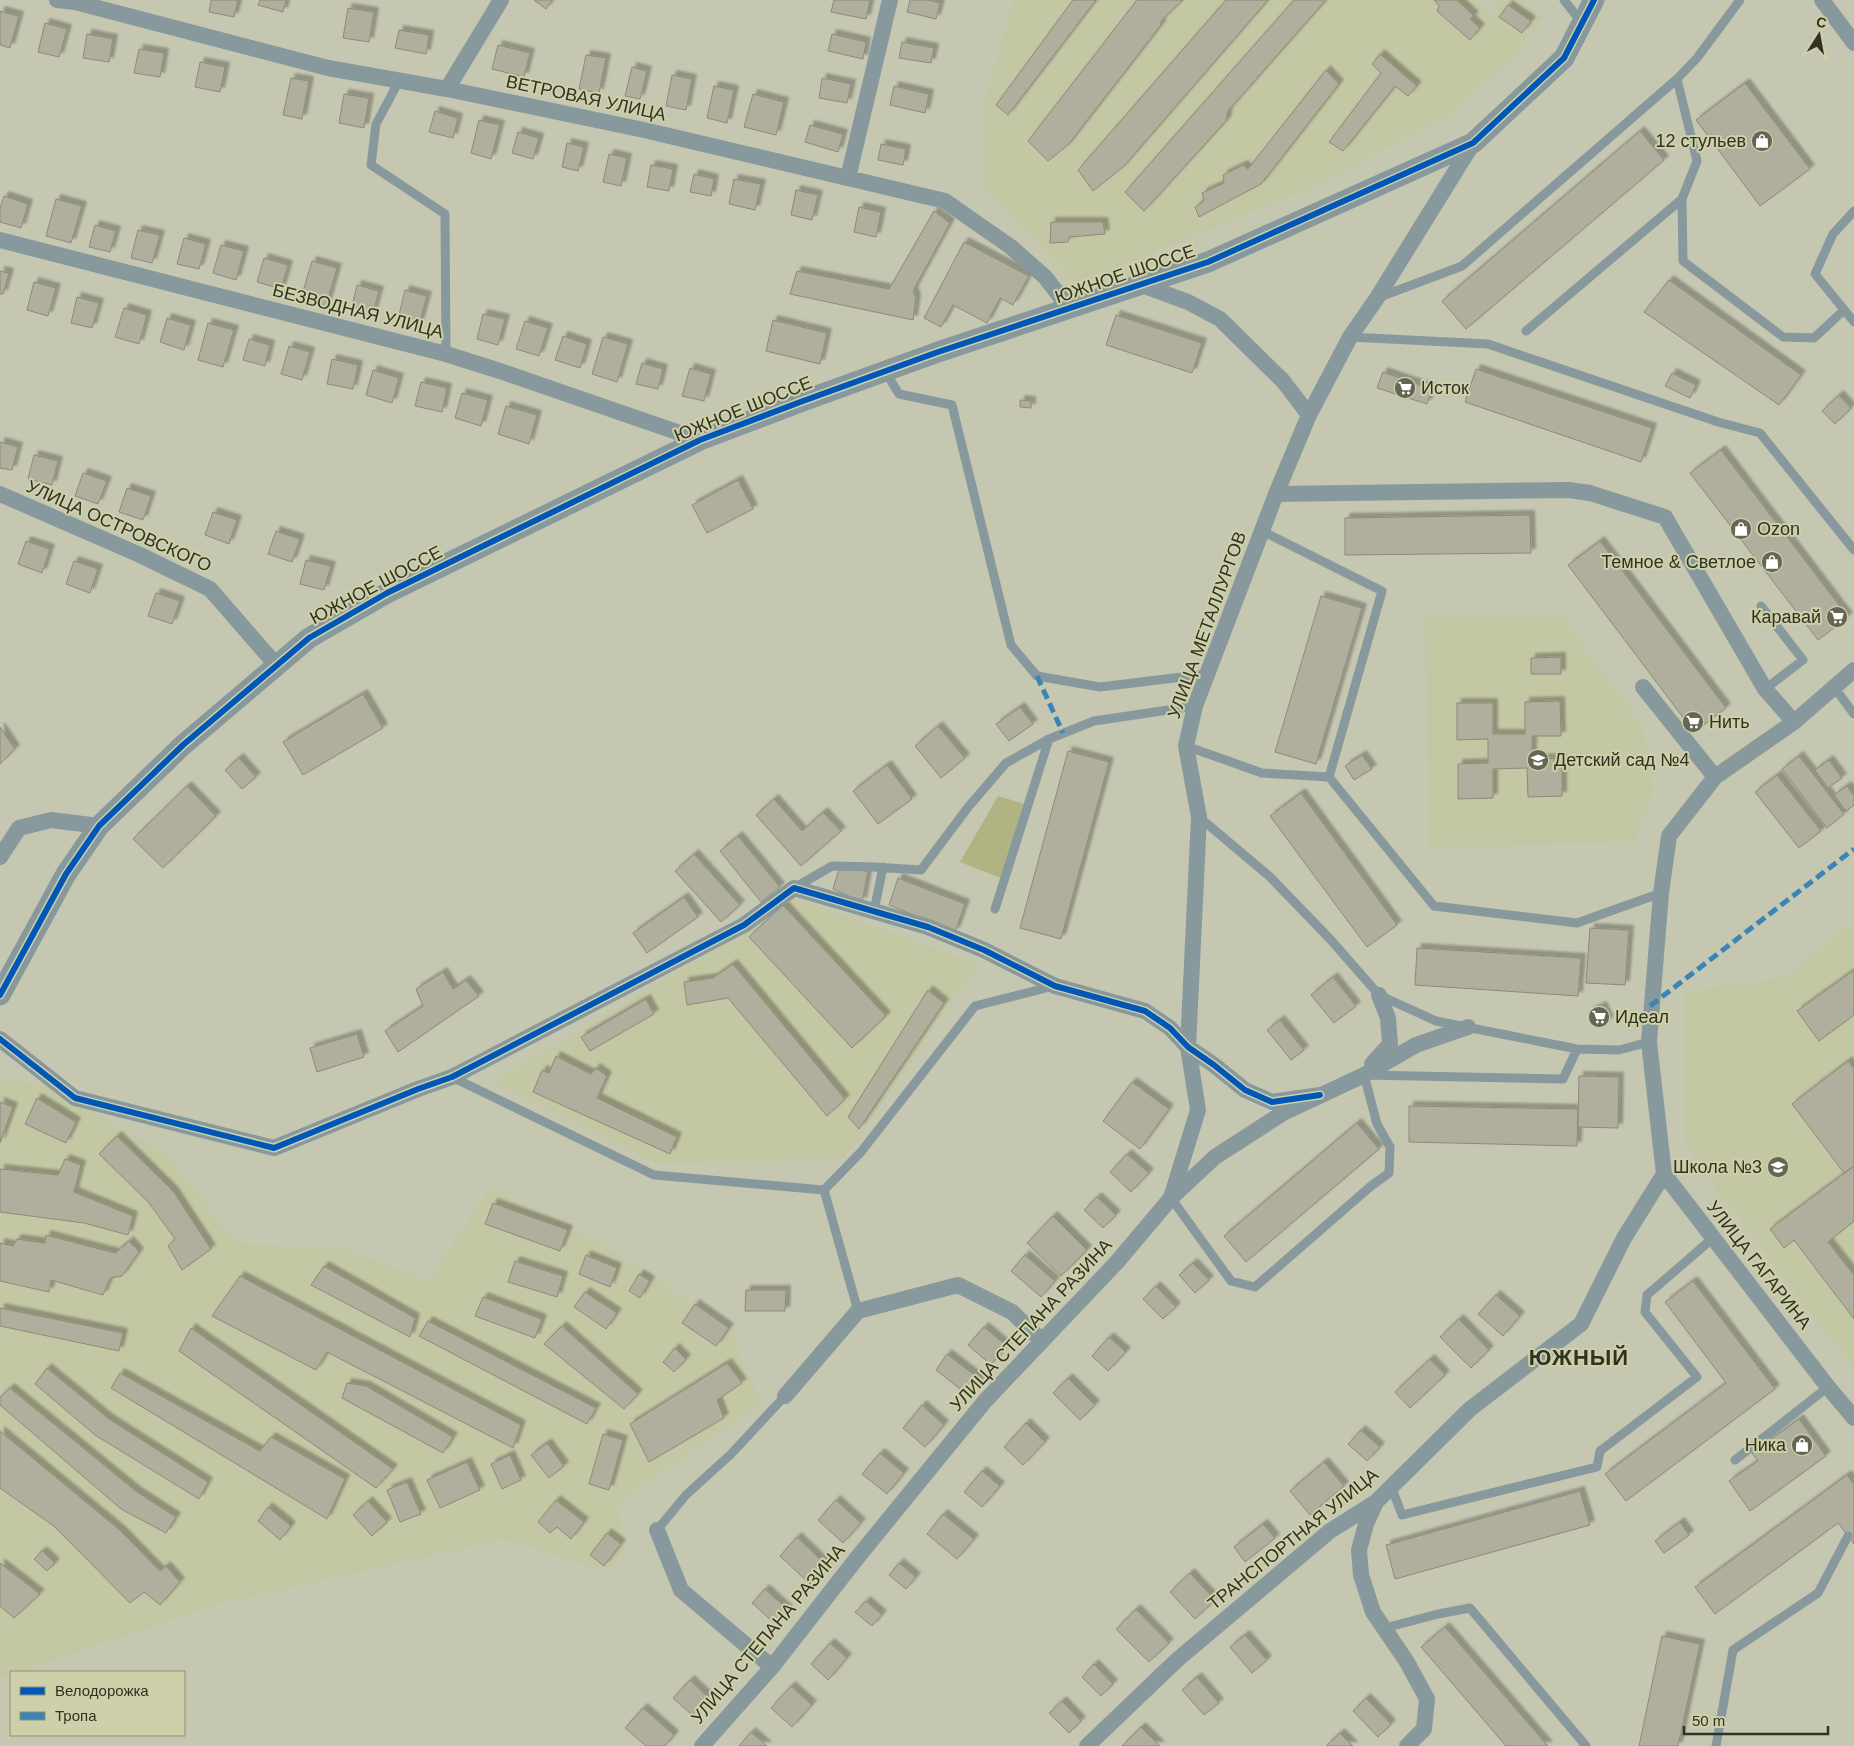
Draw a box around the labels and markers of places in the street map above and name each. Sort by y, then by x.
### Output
shop icon: 12 стульев [1750,129,1774,153]
place label: 12 стульев [1655,131,1746,151]
supermarket icon: Исток [1393,376,1417,400]
place label: Исток [1421,378,1469,398]
shop icon: Ozon [1729,517,1753,541]
place label: Ozon [1757,519,1800,539]
shop icon: Темное & Светлое [1760,550,1784,574]
place label: Темное & Светлое [1601,552,1756,572]
supermarket icon: Каравай [1825,605,1849,629]
place label: Каравай [1751,607,1821,627]
supermarket icon: Нить [1681,710,1705,734]
place label: Нить [1709,712,1750,732]
school or university icon: Детский сад №4 [1526,748,1550,772]
place label: Детский сад №4 [1554,750,1689,770]
supermarket icon: Идеал [1587,1005,1611,1029]
place label: Идеал [1615,1007,1669,1027]
school or university icon: Школа №3 [1766,1155,1790,1179]
place label: Школа №3 [1673,1157,1762,1177]
shop icon: Ника [1790,1433,1814,1457]
place label: Ника [1745,1435,1787,1455]

